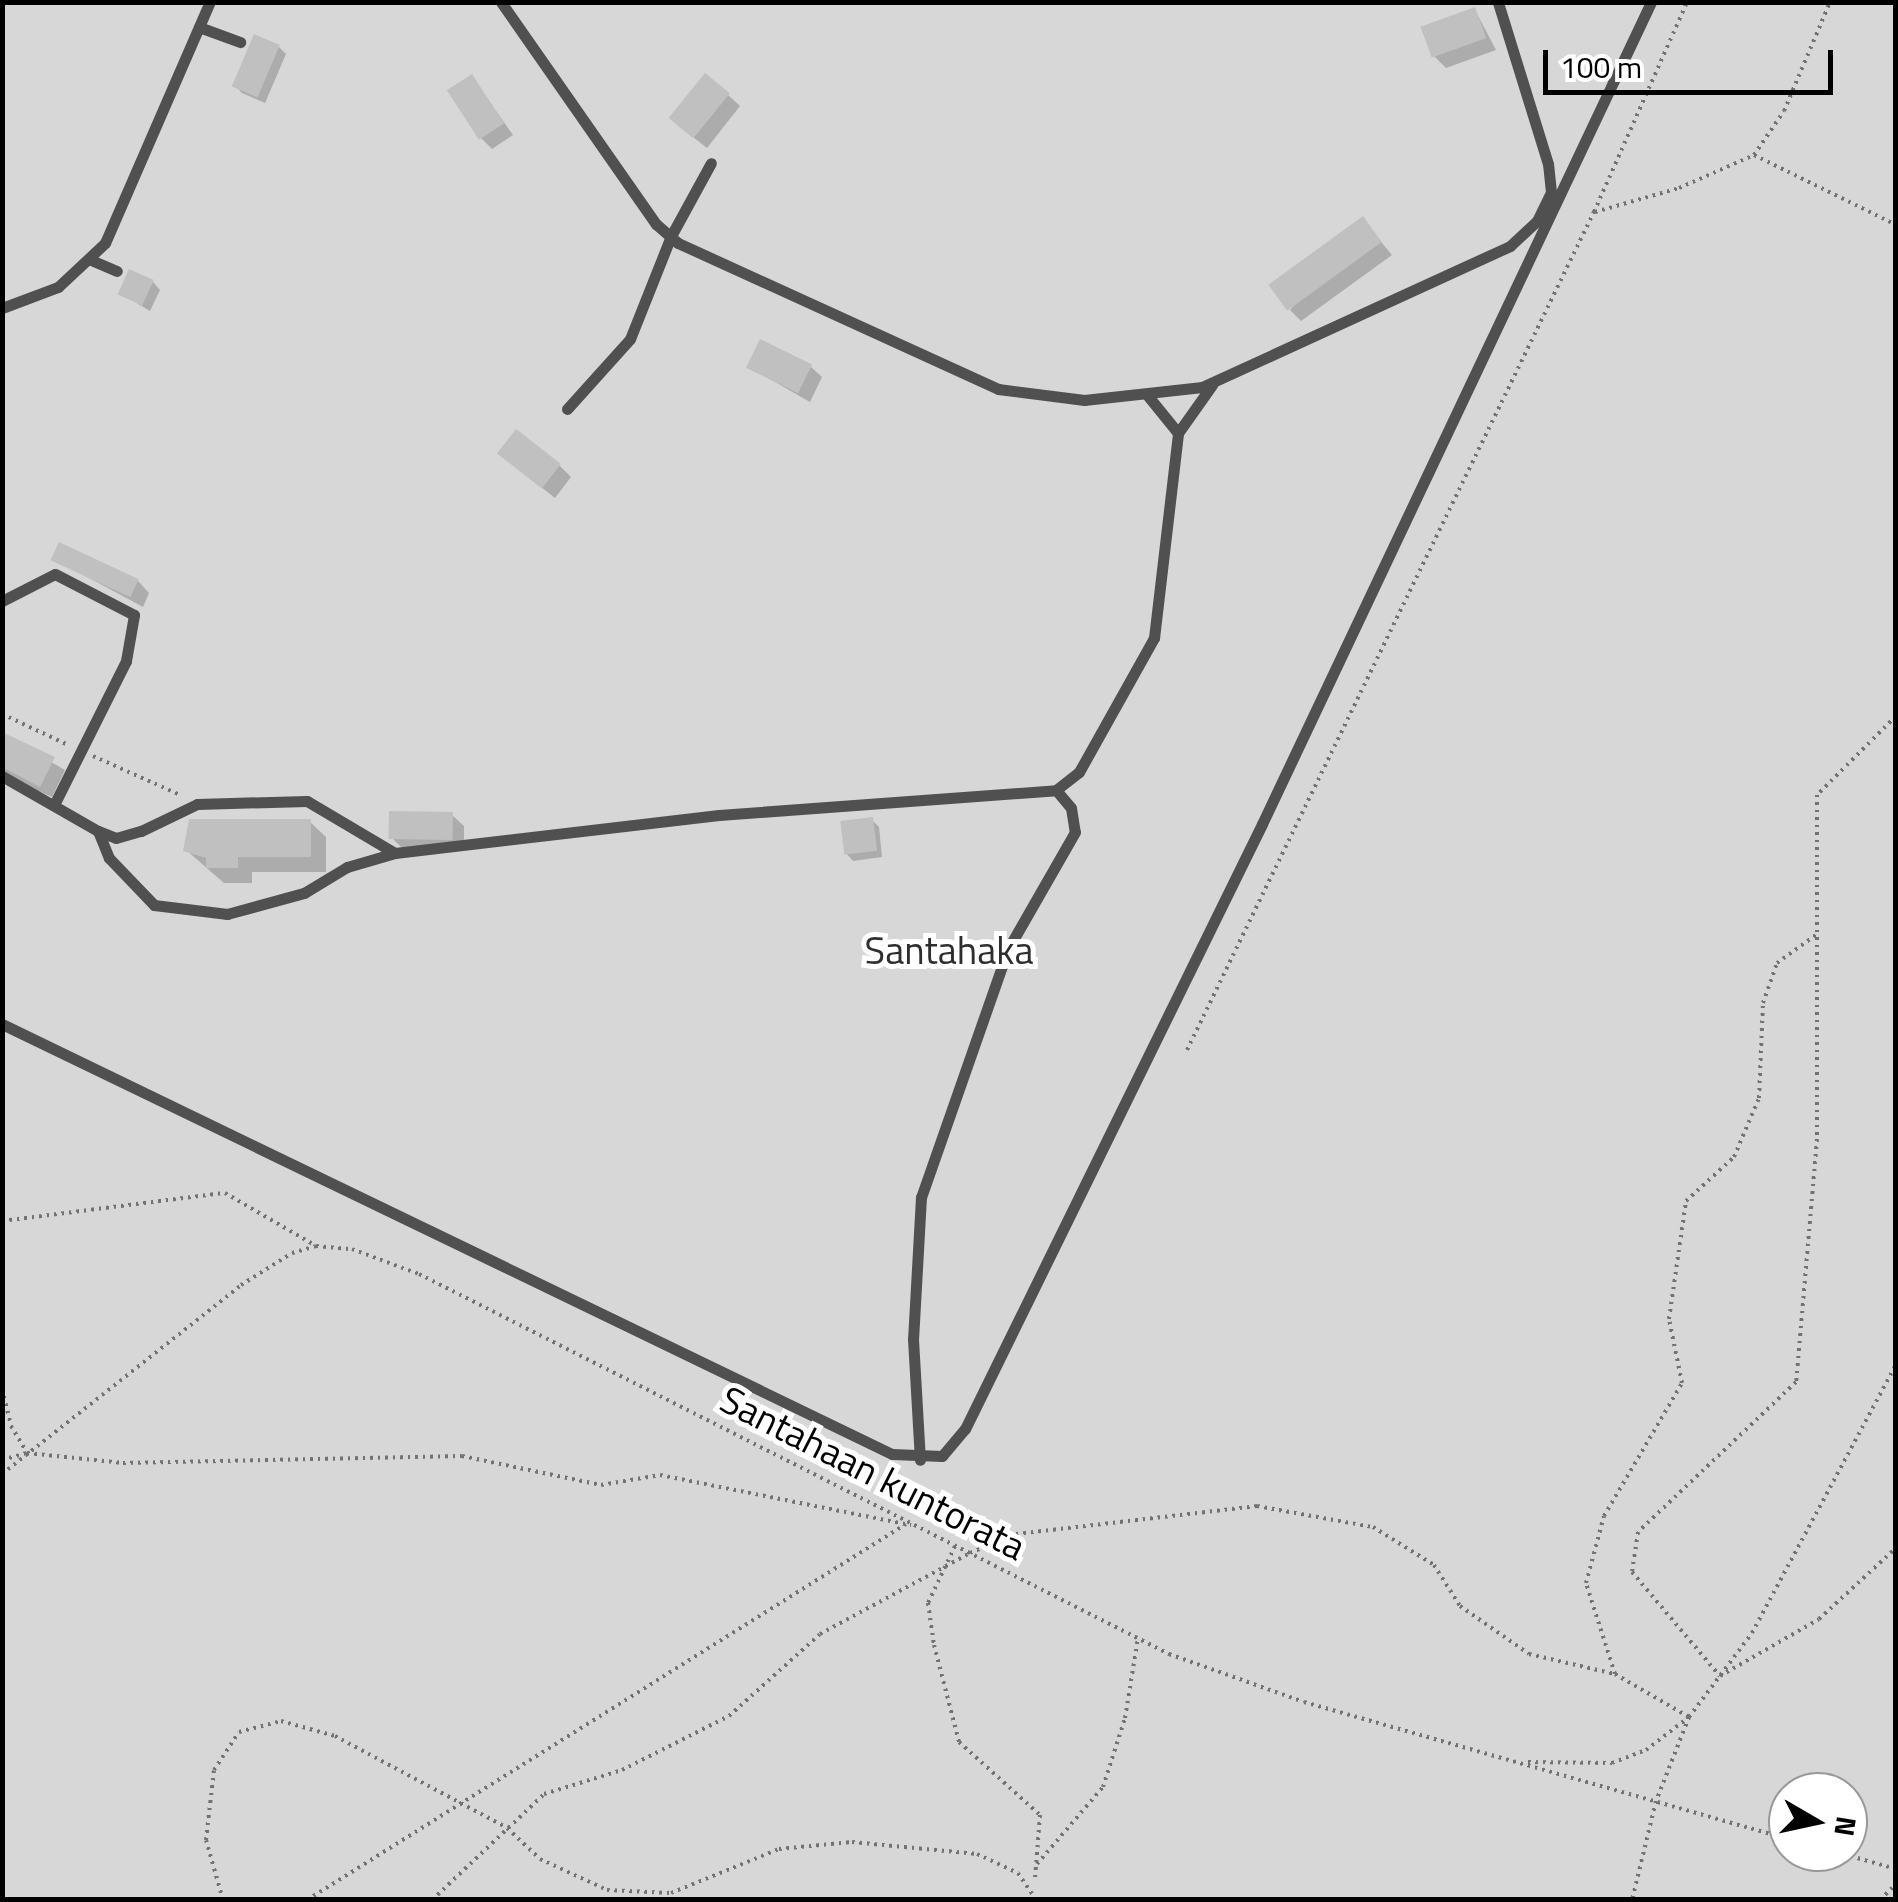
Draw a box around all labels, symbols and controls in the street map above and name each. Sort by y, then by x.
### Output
scale bar [1548,30,1838,92]
text: 100 m [1560,44,1642,90]
park label: Santahaka [865,928,1033,974]
street label: Santahaan kuntorata [713,1376,1033,1570]
north arrow [1768,1772,1868,1872]
text: N [1823,1814,1869,1839]

